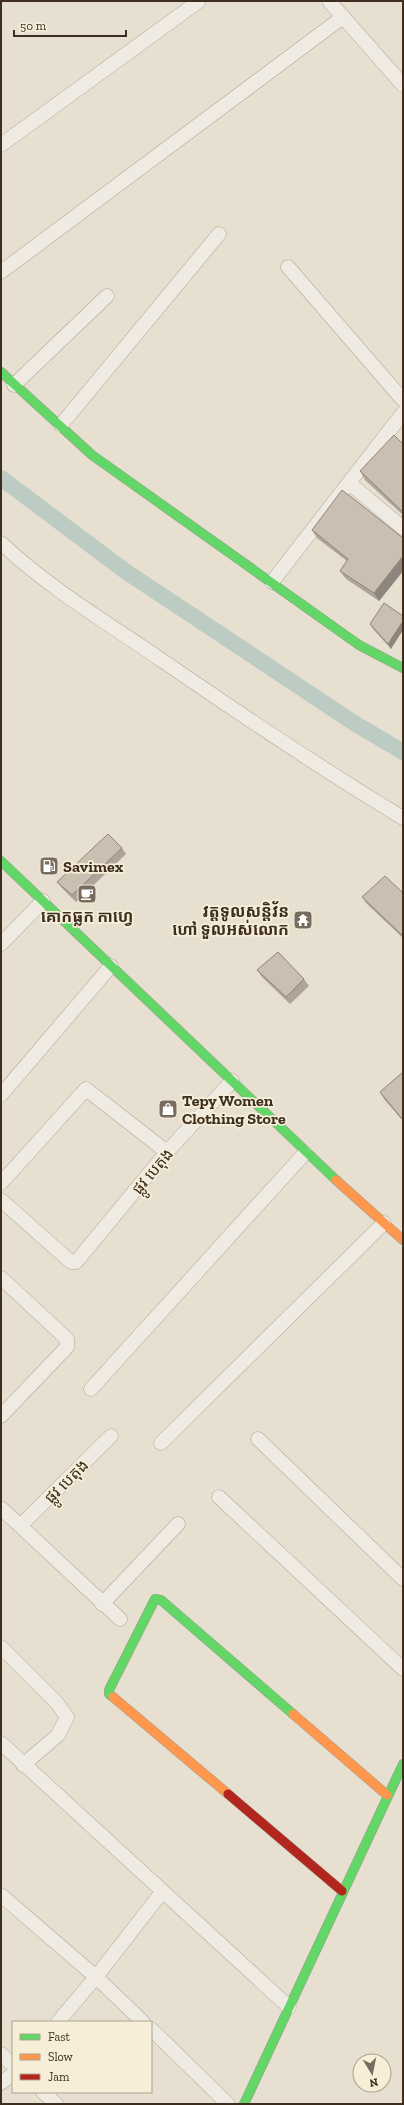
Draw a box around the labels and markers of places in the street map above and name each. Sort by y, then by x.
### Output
fuel station icon: Savimex [38,855,60,877]
place label: Savimex [63,857,124,876]
cafe icon: គោកធ្លក កាហ្វេ [76,883,98,905]
place label: វត្តទូលសន្តិវ័ន ហៅ ទួលអស់លោក [172,900,289,939]
place label: គោកធ្លក កាហ្វេ [41,907,133,926]
temple icon: វត្តទូលសន្តិវ័ន ហៅ ទួលអស់លោក [292,909,314,931]
place label: Tepy Women Clothing Store [182,1091,286,1128]
shop icon: Tepy Women Clothing Store [157,1098,179,1120]

